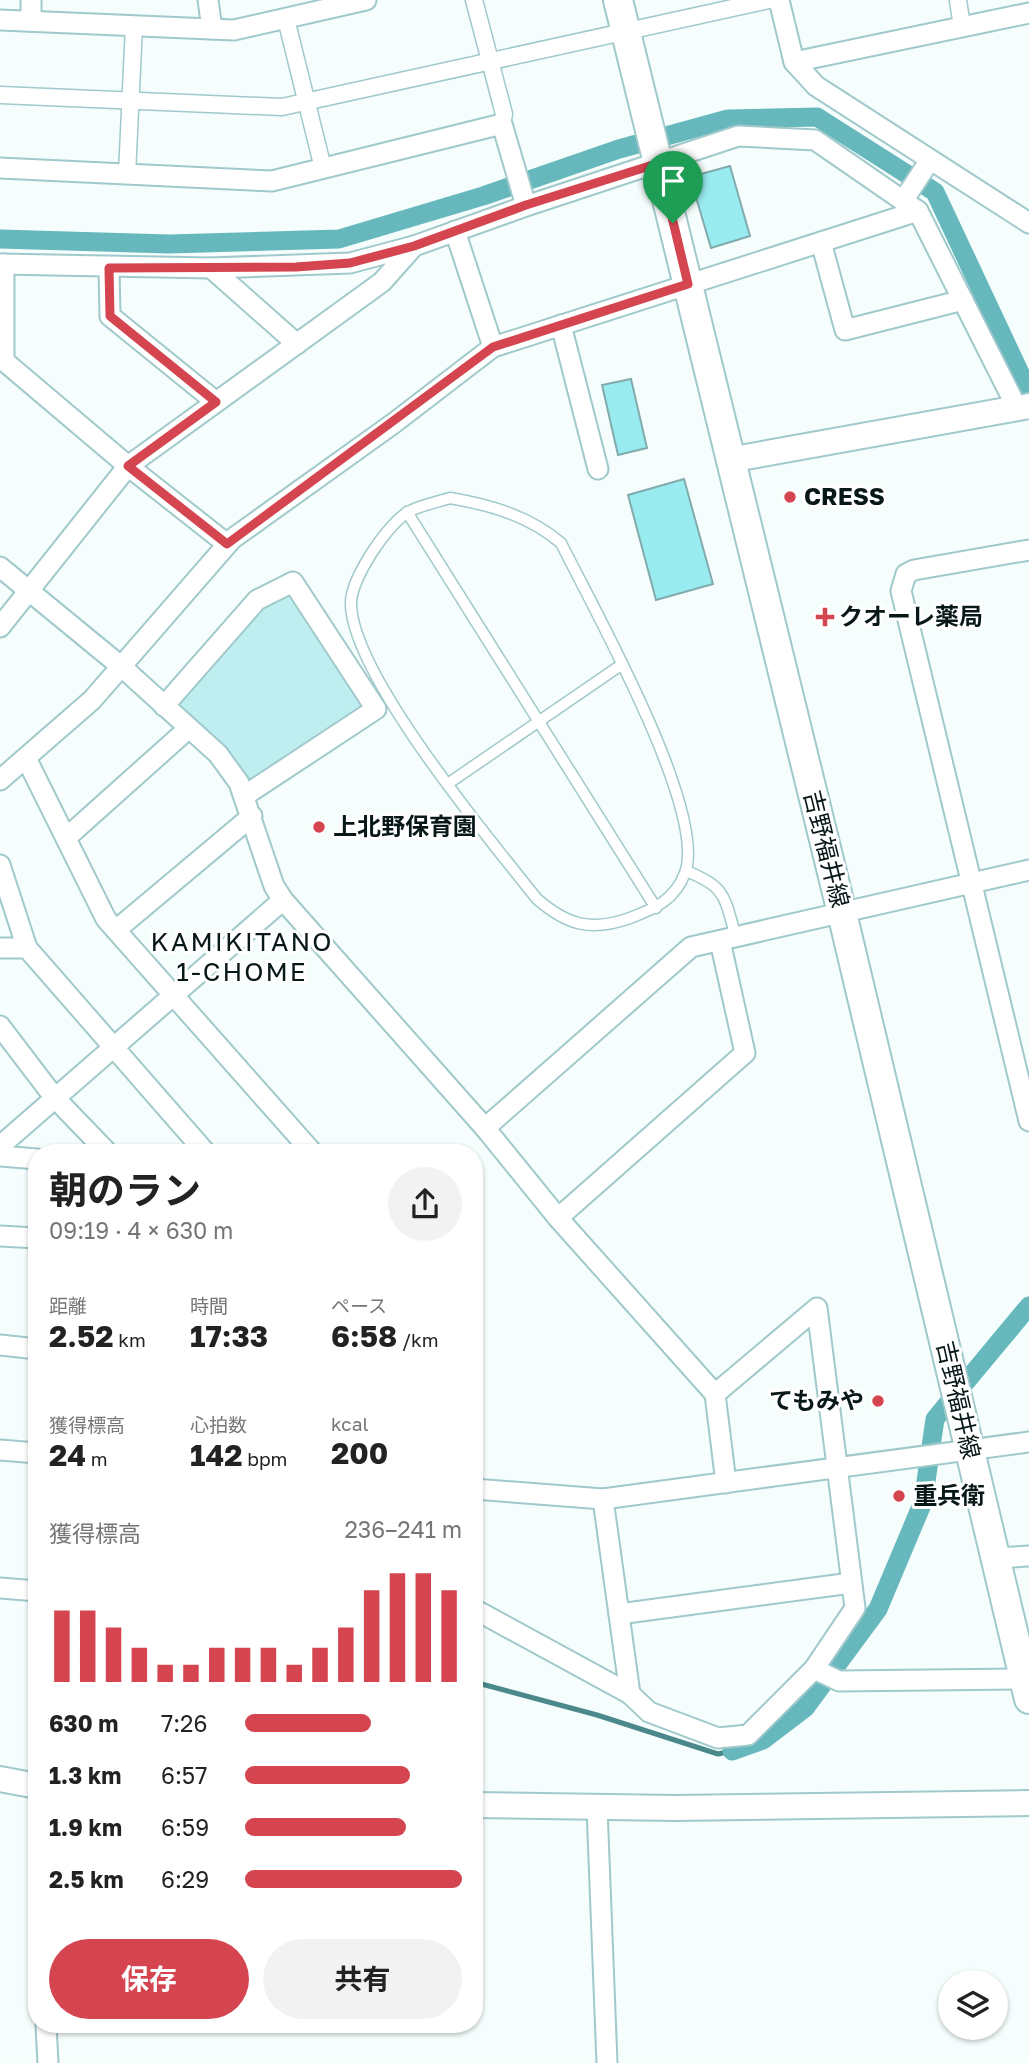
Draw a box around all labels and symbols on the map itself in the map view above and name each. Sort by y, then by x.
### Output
pin [643,151,703,223]
place label: CRESS [804,481,885,510]
marker: CRESS [782,489,798,505]
place label: クオーレ薬局 [839,601,983,630]
marker: クオーレ薬局 [817,609,833,625]
street label: 吉野福井線 [799,787,856,910]
place label: 上北野保育園 [333,811,477,840]
marker: 上北野保育園 [311,819,327,835]
district label: KAMIKITANO 1-CHOME [151,926,333,987]
street label: 吉野福井線 [932,1338,987,1461]
place label: てもみや [769,1385,864,1414]
marker: てもみや [870,1393,886,1409]
place label: 重兵衛 [913,1480,985,1509]
marker: 重兵衛 [891,1488,907,1504]

